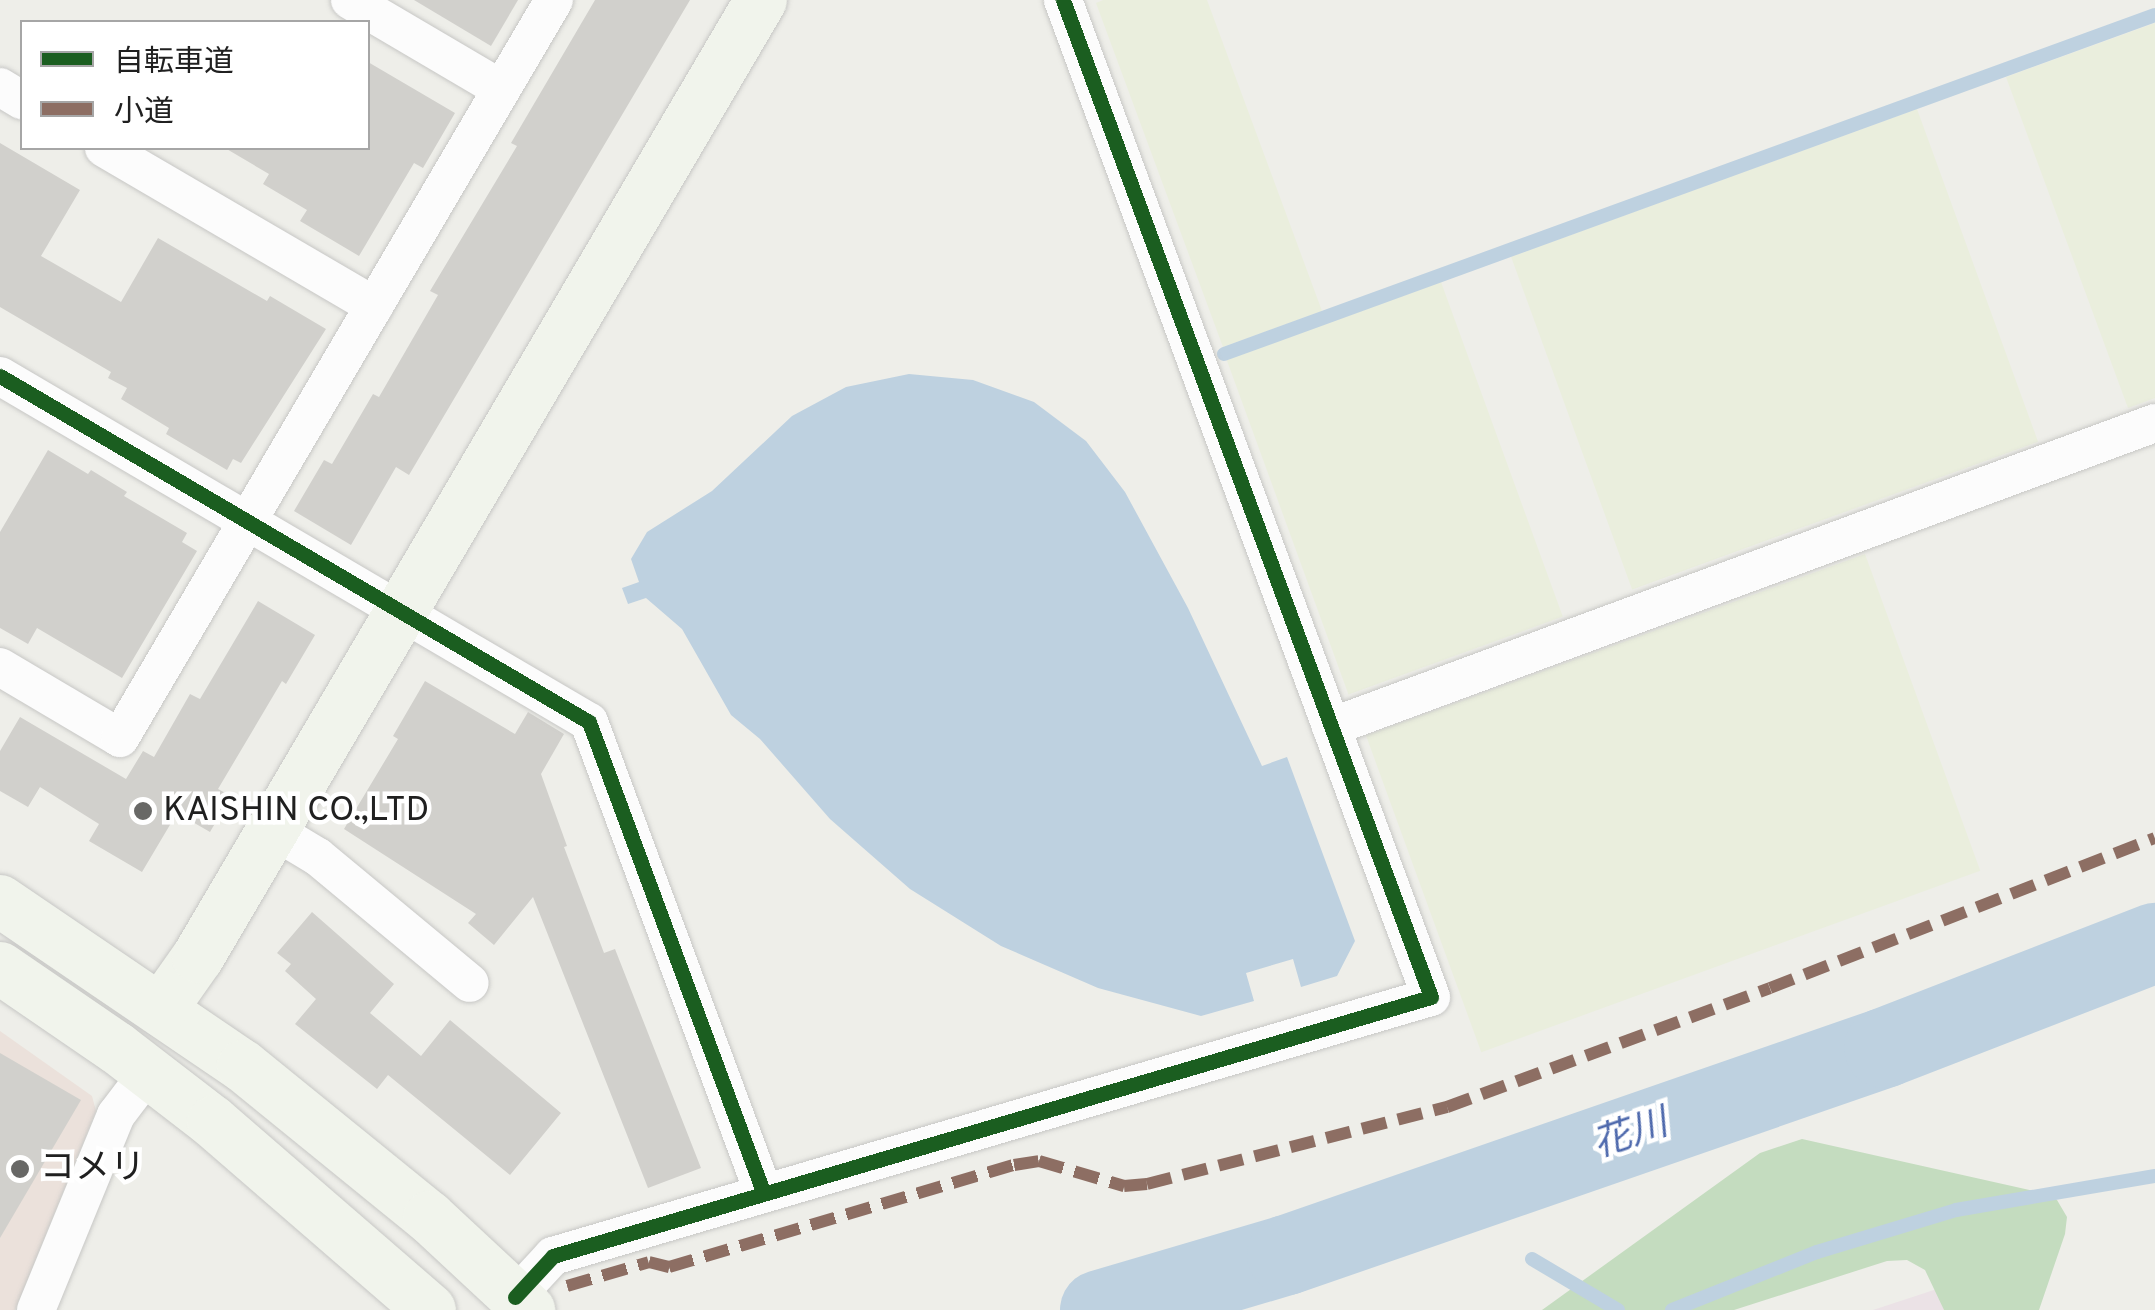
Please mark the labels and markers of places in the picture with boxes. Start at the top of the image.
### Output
place label: KAISHIN CO.,LTD [163,790,429,832]
marker: KAISHIN CO.,LTD [132,800,154,822]
place label: コメリ [40,1148,145,1190]
marker: コメリ [9,1158,31,1180]

